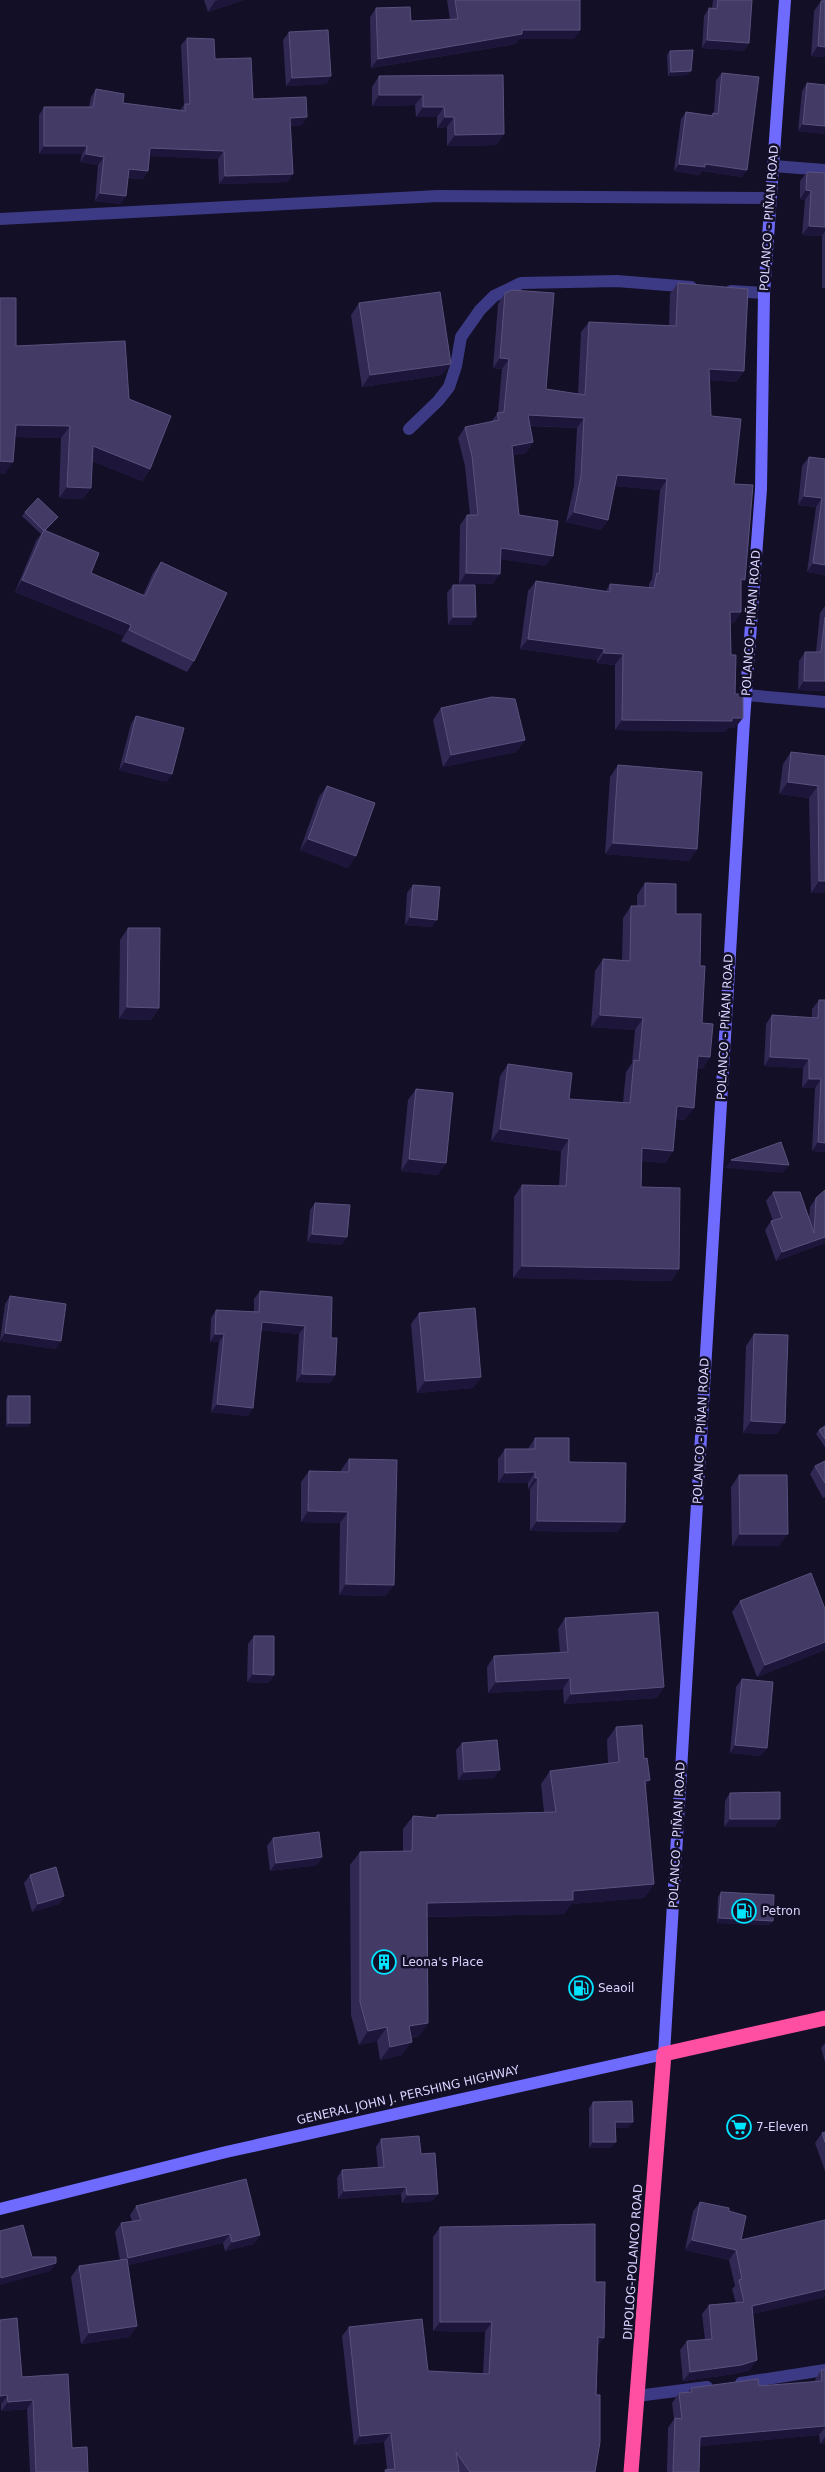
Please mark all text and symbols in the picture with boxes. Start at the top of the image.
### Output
street label: POLANCO - PIÑAN ROAD [756,144,781,292]
street label: POLANCO - PIÑAN ROAD [738,549,763,697]
street label: POLANCO - PIÑAN ROAD [713,953,736,1100]
street label: POLANCO - PIÑAN ROAD [689,1357,712,1504]
street label: POLANCO - PIÑAN ROAD [665,1761,688,1908]
fuel station icon: Petron [731,1898,757,1924]
place label: Petron [762,1904,801,1918]
building icon: Leona's Place [371,1949,397,1975]
place label: Leona's Place [402,1955,483,1969]
fuel station icon: Seaoil [568,1975,594,2001]
place label: Seaoil [598,1981,634,1995]
street label: GENERAL JOHN J. PERSHING HIGHWAY [295,2062,521,2127]
supermarket icon: 7-Eleven [726,2114,752,2140]
place label: 7-Eleven [756,2120,808,2134]
street label: DIPOLOG-POLANCO ROAD [621,2184,645,2340]

